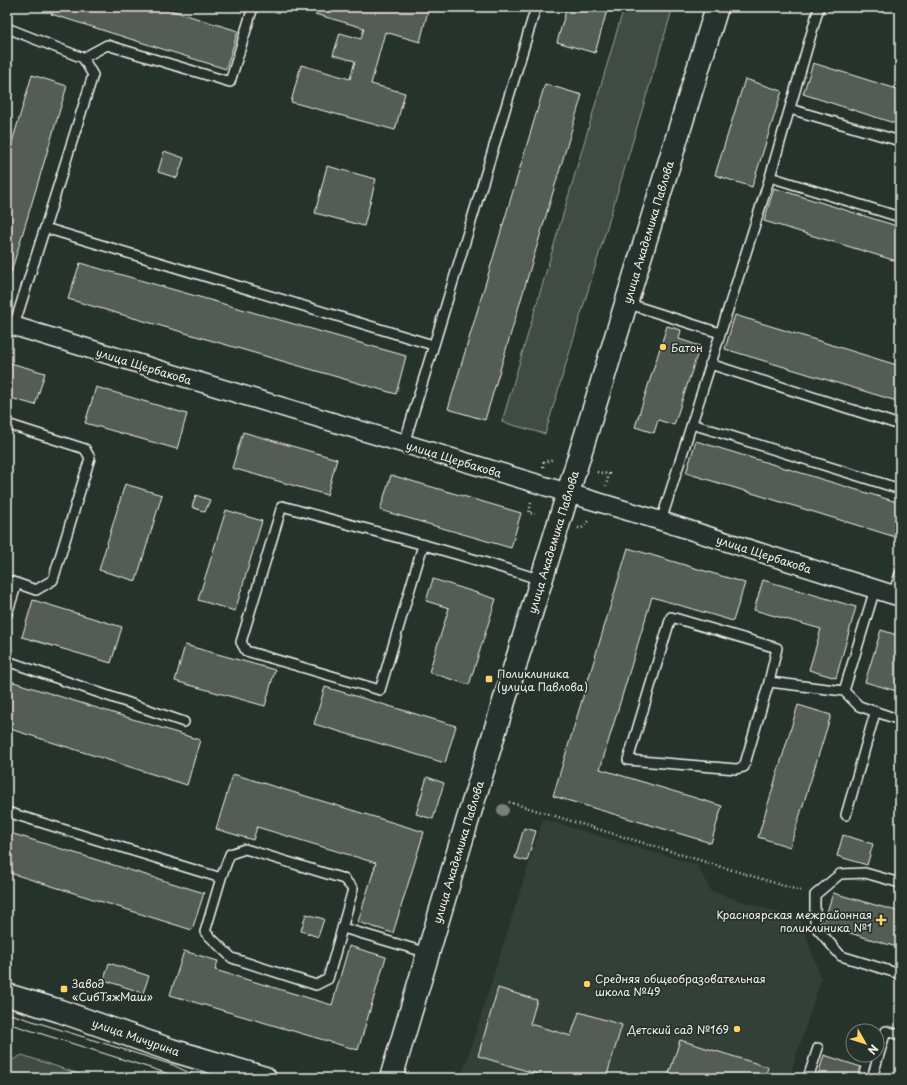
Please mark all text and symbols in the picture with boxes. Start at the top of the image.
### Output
street label: улица Академика Павлова [618,158,678,305]
place label: Батон [671,339,703,356]
marker: Батон [658,342,668,352]
street label: улица Щербакова [94,343,194,389]
street label: улица Щербакова [404,436,504,482]
street label: улица Академика Павлова [523,468,583,615]
street label: улица Щербакова [714,531,814,577]
place label: Поликлиника (улица Павлова) [497,665,588,695]
marker: Поликлиника (улица Павлова) [484,674,494,684]
street label: улица Академика Павлова [428,778,488,925]
place label: Красноярская межрайонная поликлиника №1 [717,906,872,936]
marker: Красноярская межрайонная поликлиника №1 [875,914,887,926]
place label: Средняя общеобразовательная школа №49 [595,970,766,1000]
place label: Завод «СибТяжМаш» [72,975,153,1005]
marker: Средняя общеобразовательная школа №49 [582,979,592,989]
marker: Завод «СибТяжМаш» [59,984,69,994]
street label: улица Мичурина [90,1014,182,1060]
place label: Детский сад №169 [626,1021,729,1038]
north arrow [845,1023,885,1063]
marker: Детский сад №169 [732,1024,742,1034]
text: N [864,1041,883,1059]

